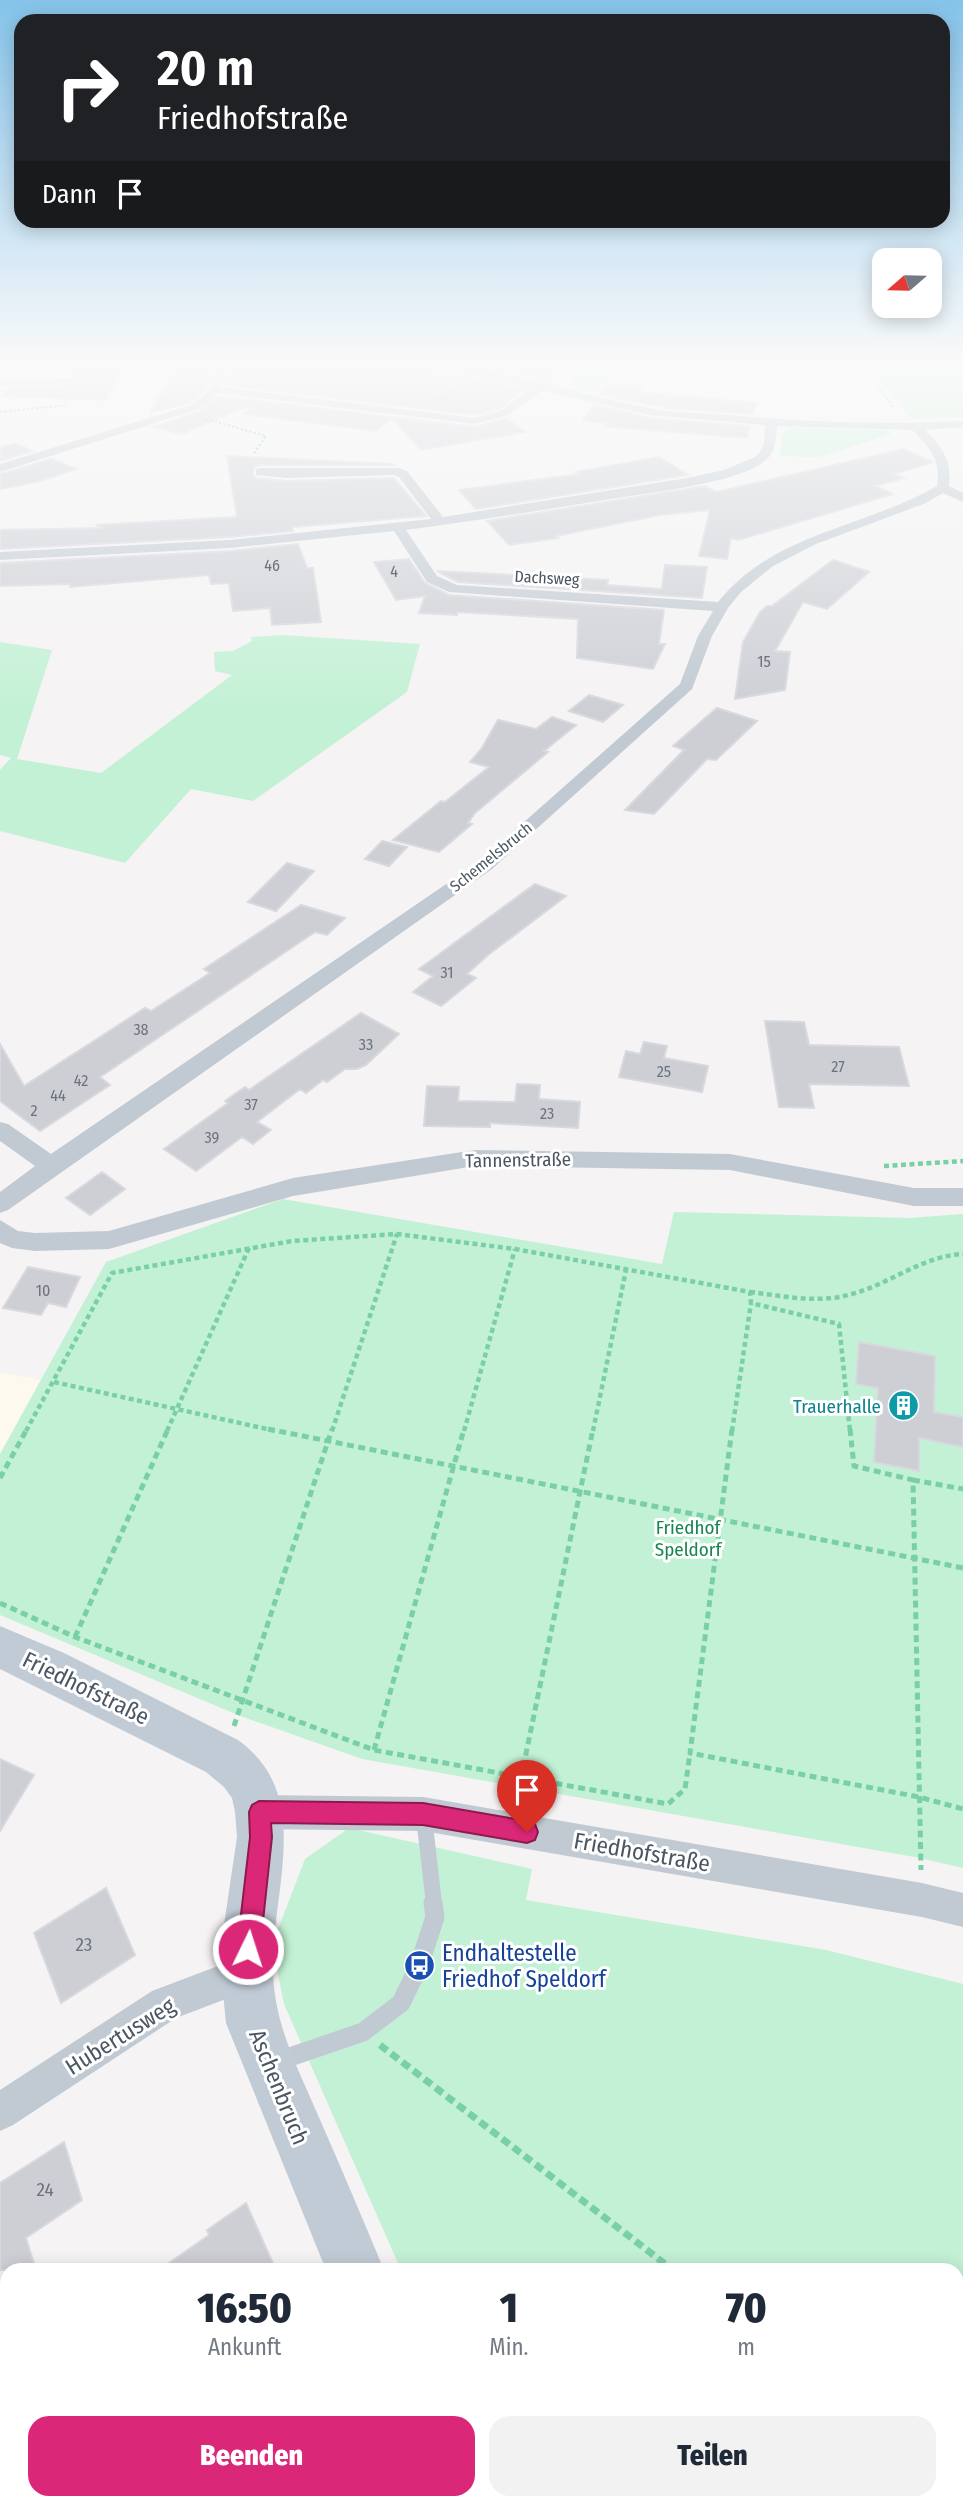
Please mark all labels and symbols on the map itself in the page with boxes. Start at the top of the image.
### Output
north arrow [872,248,942,318]
house number: 46 [264,556,280,575]
house number: 4 [390,562,398,581]
street label: Dachsweg [514,567,580,589]
house number: 15 [757,652,771,671]
street label: Schemelsbruch [446,818,536,896]
house number: 31 [440,963,454,982]
house number: 38 [133,1020,149,1039]
house number: 33 [359,1035,373,1054]
house number: 27 [831,1057,845,1076]
house number: 25 [657,1062,671,1081]
house number: 42 [74,1071,88,1090]
house number: 44 [50,1086,66,1105]
house number: 37 [244,1095,258,1114]
house number: 2 [30,1101,38,1120]
house number: 23 [540,1104,554,1123]
house number: 39 [205,1128,220,1147]
street label: Tannenstraße [465,1148,571,1172]
house number: 10 [36,1281,50,1300]
building icon: Trauerhalle [887,1389,921,1423]
place label: Trauerhalle [793,1395,881,1418]
park label: Friedhof Speldorf [655,1516,722,1561]
street label: Friedhofstraße [18,1645,154,1731]
pin [497,1760,557,1832]
street label: Friedhofstraße [572,1826,712,1878]
position arrow [211,1912,285,1986]
house number: 23 [76,1933,92,1956]
place label: Endhaltestelle Friedhof Speldorf [442,1939,608,1993]
bus stop icon: Endhaltestelle Friedhof Speldorf [402,1949,436,1983]
street label: Hubertusweg [60,1991,180,2081]
street label: Aschenbruch [243,2025,315,2149]
house number: 24 [36,2178,54,2201]

